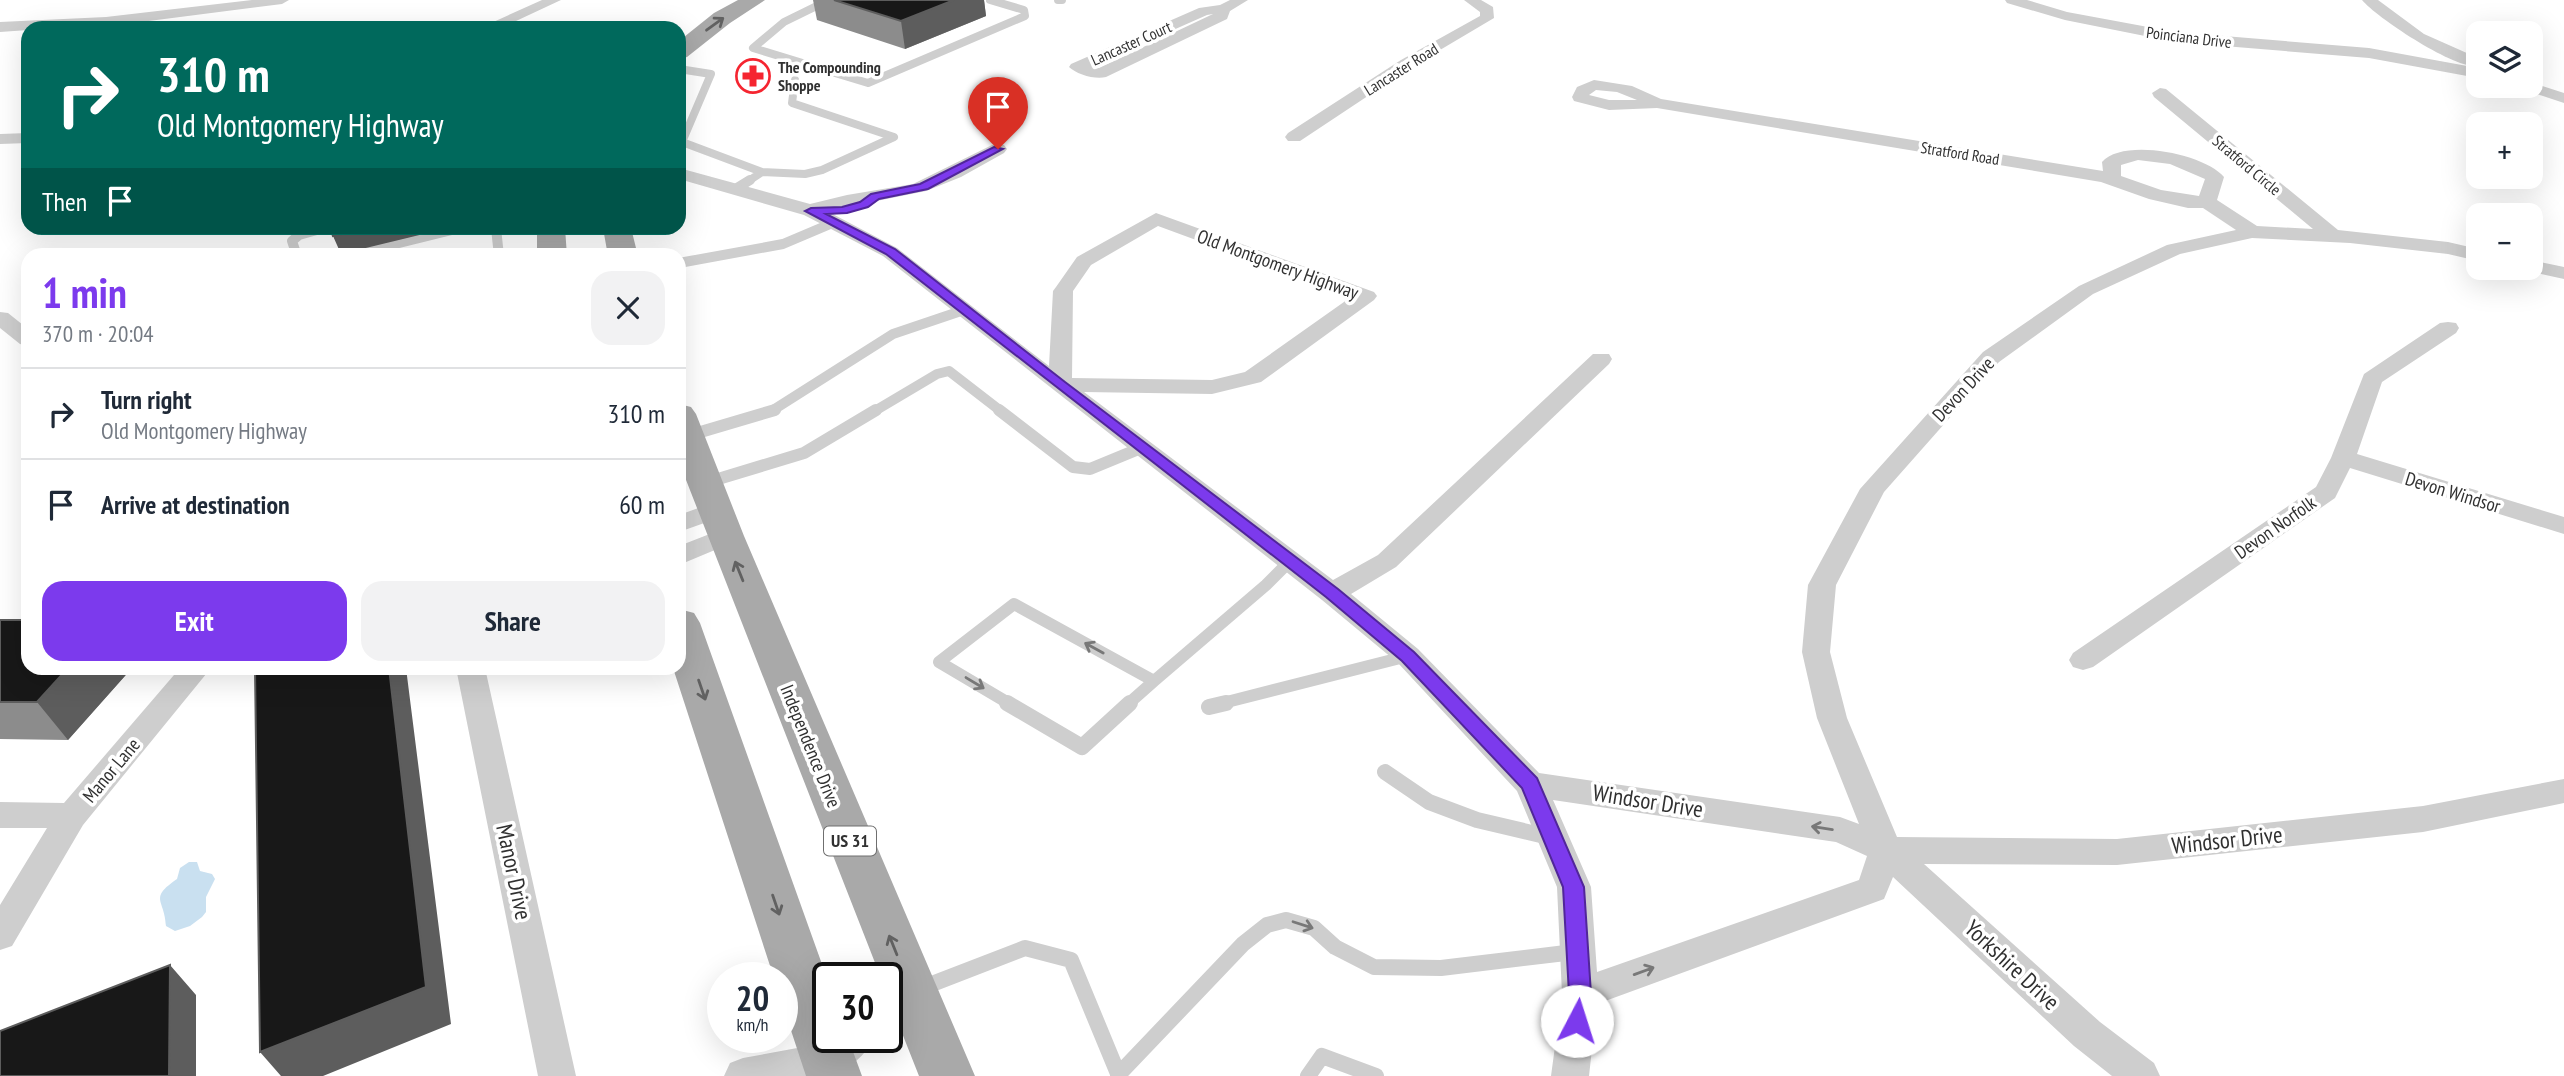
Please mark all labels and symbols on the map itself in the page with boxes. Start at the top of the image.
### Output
street label: Lancaster Court [1088,16,1175,70]
one-way arrow [705,17,724,31]
street label: Poinciana Drive [2145,22,2233,52]
street label: Lancaster Road [1360,38,1442,100]
pharmacy icon: The Compounding Shoppe [734,57,772,95]
place label: The Compounding Shoppe [778,57,881,95]
pin [968,77,1028,149]
street label: Stratford Circle [2209,131,2285,199]
street label: Stratford Road [1919,137,2001,169]
street label: Old Montgomery Highway [1194,224,1363,305]
street label: Devon Drive [1927,351,1999,426]
street label: Devon Windsor [2402,466,2504,518]
street label: Devon Norfolk [2230,490,2321,564]
one-way arrow [732,560,745,582]
one-way arrow [1085,641,1105,655]
one-way arrow [964,677,984,691]
one-way arrow [697,679,709,701]
street label: Independence Drive [775,681,847,811]
street label: Manor Lane [77,733,145,807]
street label: Windsor Drive [1591,777,1705,824]
street label: Windsor Drive [2170,819,2284,860]
one-way arrow [1811,821,1834,834]
street label: Manor Drive [490,822,539,922]
road number: US 31 [824,826,876,856]
one-way arrow [771,894,783,916]
street label: Yorkshire Drive [1959,913,2066,1016]
one-way arrow [1292,920,1314,932]
one-way arrow [885,935,898,956]
speed limit sign: 30 [812,962,903,1053]
one-way arrow [1633,964,1655,976]
position arrow [1540,984,1614,1058]

